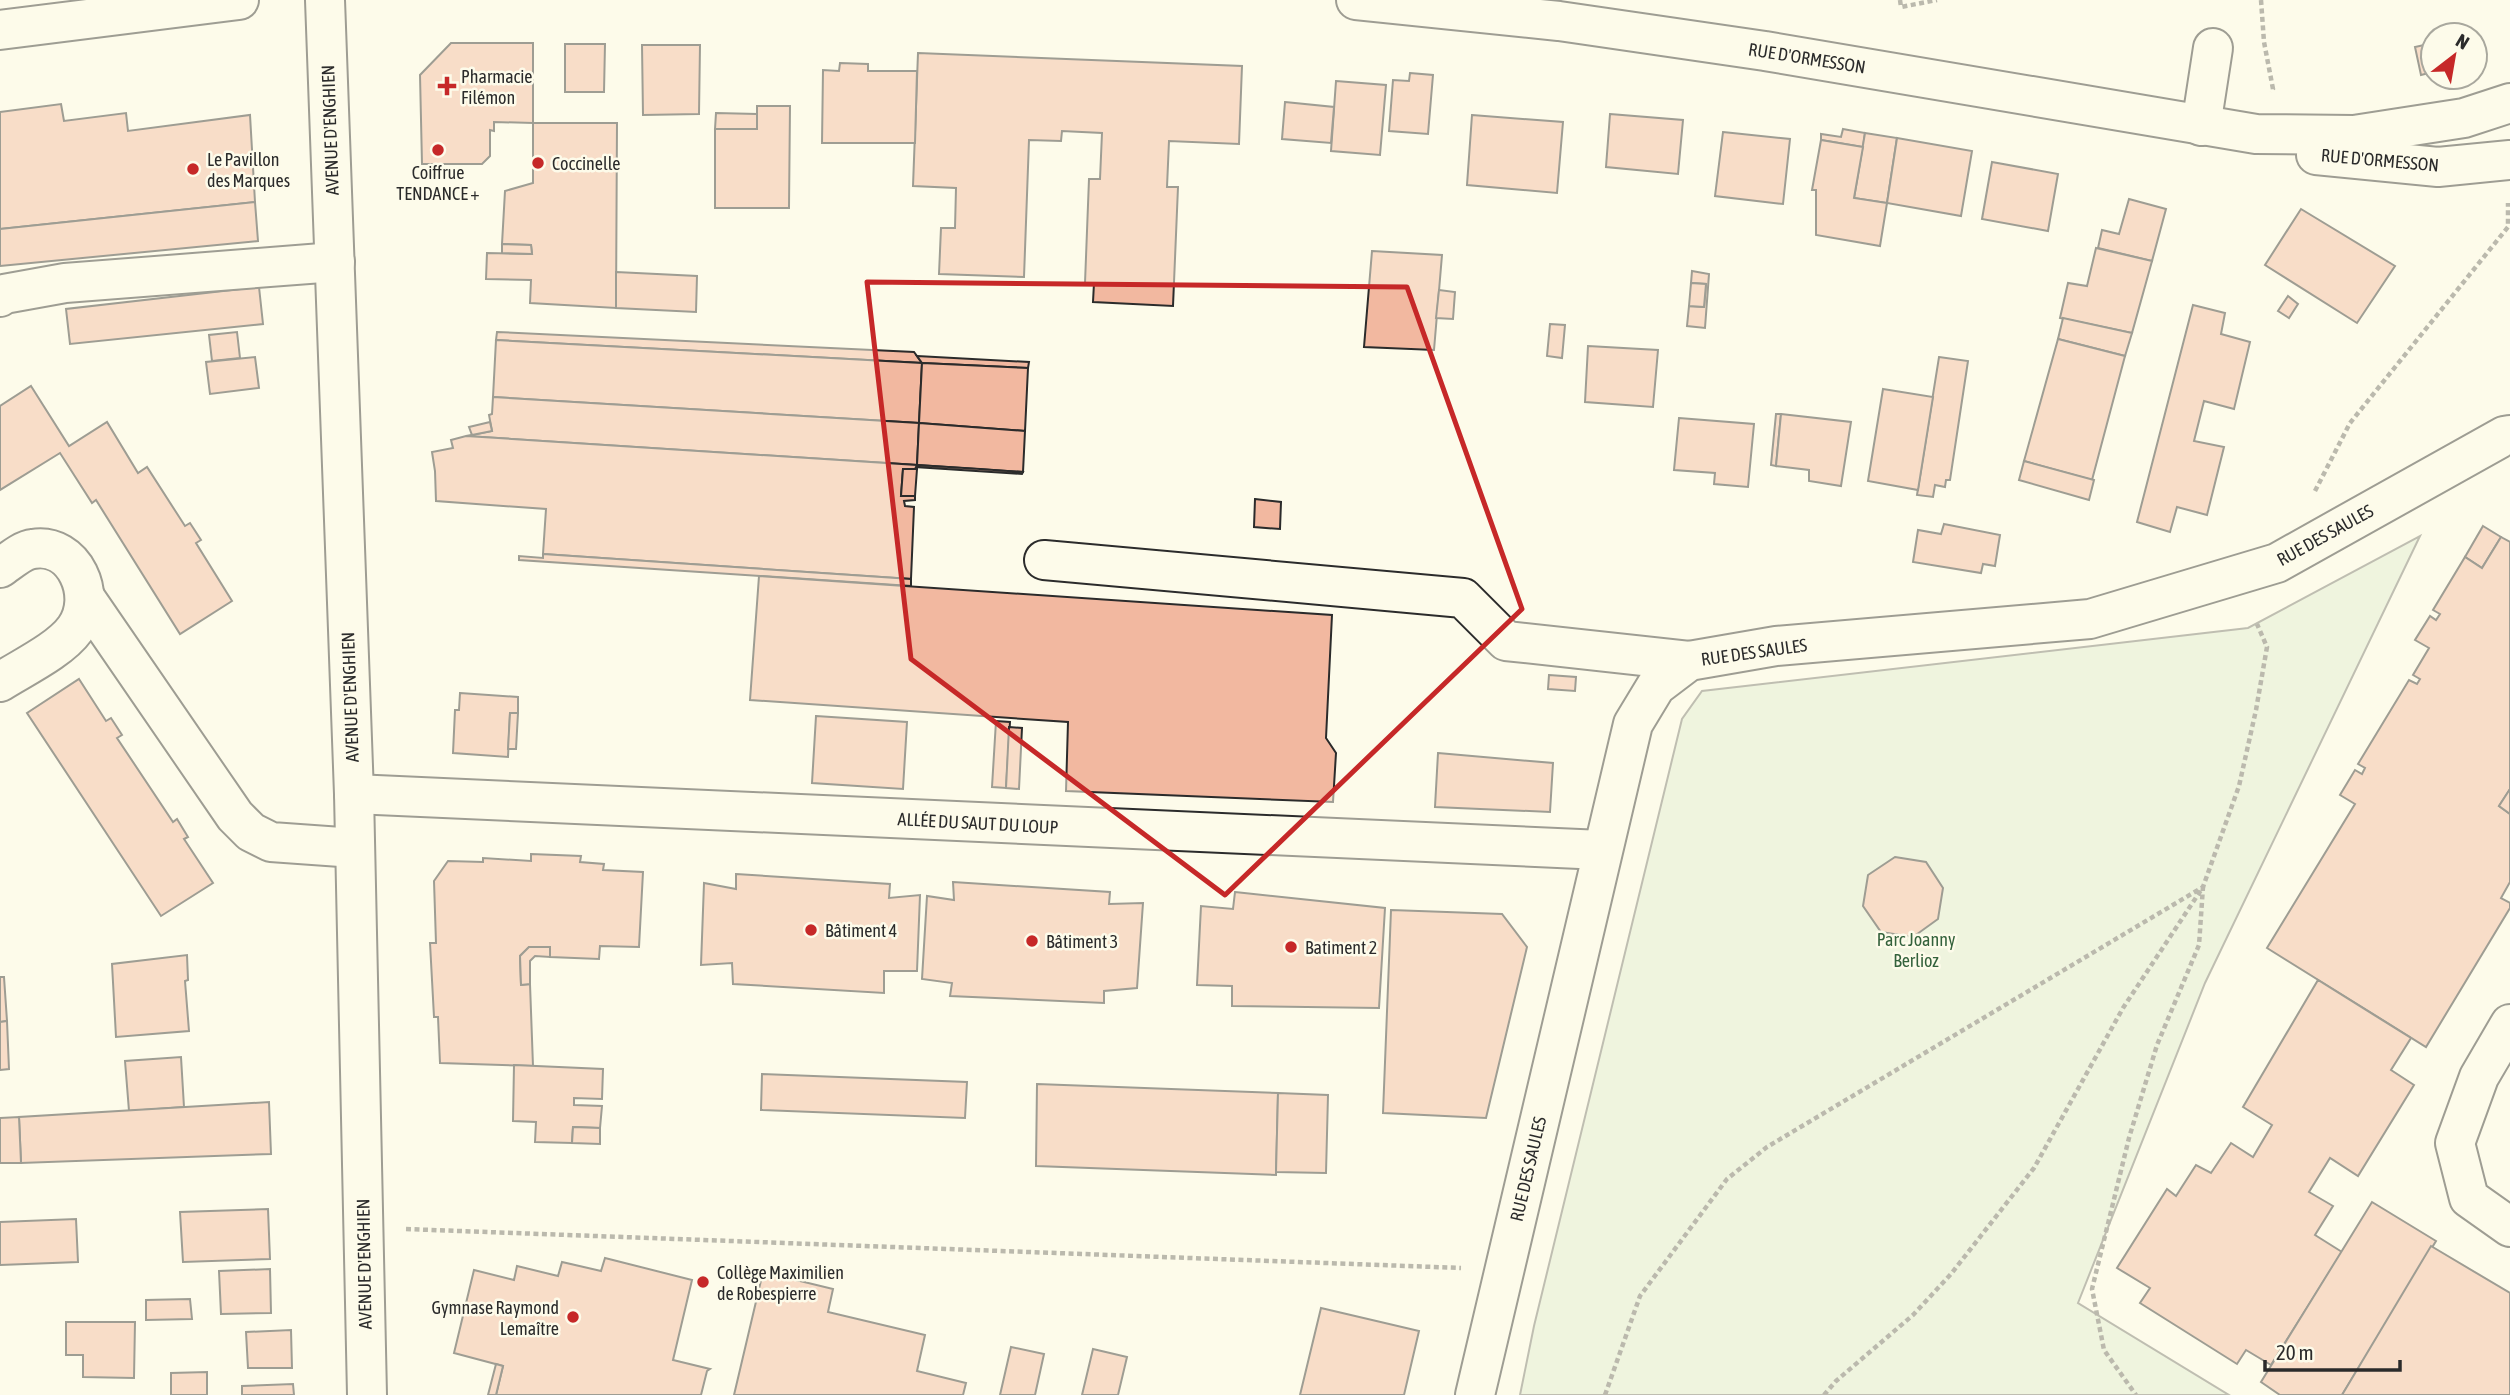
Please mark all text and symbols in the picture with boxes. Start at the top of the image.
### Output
north arrow [2419,21,2489,91]
text: N [2452,29,2473,54]
street label: RUE D'ORMESSON [1747,38,1867,78]
street label: AVENUE D'ENGHIEN [317,64,343,196]
place label: Pharmacie Filémon [461,66,533,108]
marker: Pharmacie Filémon [439,78,455,94]
marker: Coiffrue TENDANCE + [430,142,446,158]
street label: RUE D'ORMESSON [2320,144,2440,176]
place label: Le Pavillon des Marques [207,149,290,191]
place label: Coccinelle [552,153,620,174]
marker: Coccinelle [530,155,546,171]
marker: Le Pavillon des Marques [185,161,201,177]
place label: Coiffrue TENDANCE + [396,162,480,204]
street label: RUE DES SAULES [2273,500,2377,570]
street label: AVENUE D'ENGHIEN [337,631,363,763]
street label: RUE DES SAULES [1700,634,1809,670]
street label: ALLÉE DU SAUT DU LOUP [897,808,1059,838]
place label: Bâtiment 4 [825,920,897,941]
marker: Bâtiment 4 [803,922,819,938]
park label: Parc Joanny Berlioz [1877,929,1955,971]
place label: Bâtiment 3 [1046,931,1118,952]
marker: Bâtiment 3 [1024,933,1040,949]
place label: Batiment 2 [1305,937,1377,958]
marker: Batiment 2 [1283,939,1299,955]
street label: RUE DES SAULES [1506,1114,1550,1223]
street label: AVENUE D'ENGHIEN [352,1199,376,1329]
place label: Collège Maximilien de Robespierre [717,1262,844,1304]
marker: Collège Maximilien de Robespierre [695,1274,711,1290]
place label: Gymnase Raymond Lemaître [432,1297,559,1339]
marker: Gymnase Raymond Lemaître [565,1309,581,1325]
scale bar [2265,1328,2400,1372]
text: 20 m [2276,1340,2314,1364]

